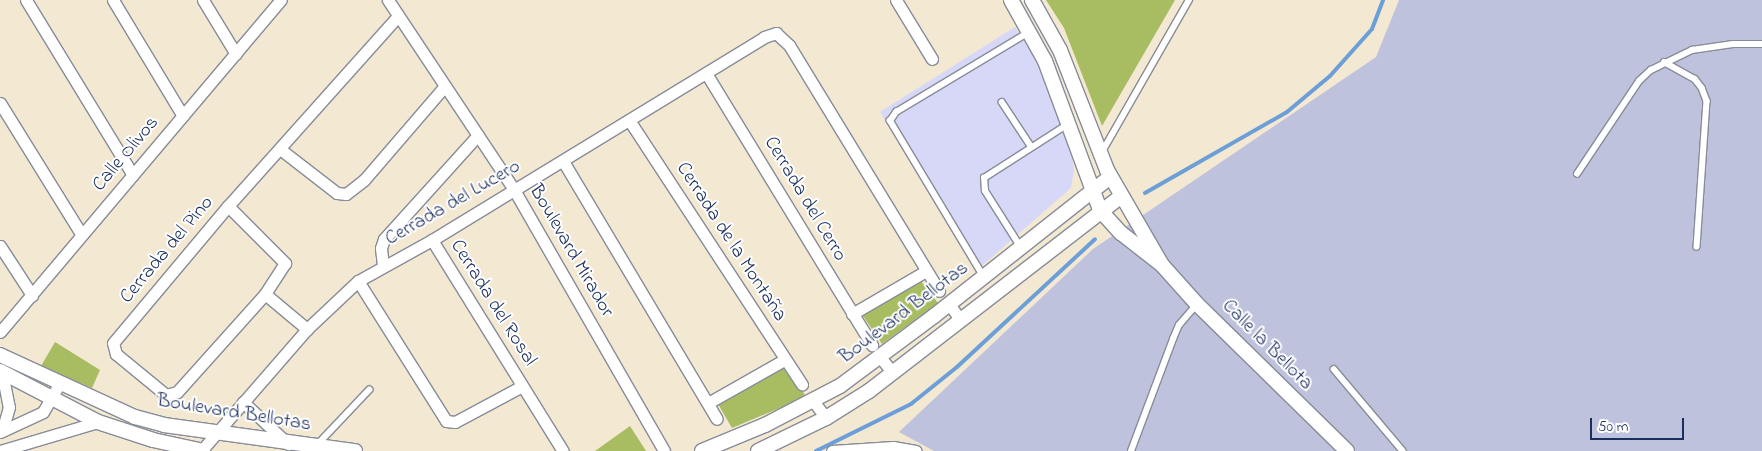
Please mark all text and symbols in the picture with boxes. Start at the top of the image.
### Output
street label: Calle Olivos [88,111,164,197]
street label: Cerrada del Cerro [758,132,852,266]
street label: Cerrada del Lucero [381,155,525,251]
street label: Cerrada de la Montaña [671,158,791,326]
street label: Boulevard Mirador [523,180,619,322]
street label: Cerrada del Pino [115,191,219,309]
street label: Cerrada del Rosal [445,235,541,371]
street label: Boulevard Bellotas [835,257,973,369]
street label: Calle la Bellota [1217,295,1317,395]
street label: Boulevard Bellotas [155,389,313,437]
scale bar [1592,408,1686,440]
text: 50 m [1598,416,1628,438]

